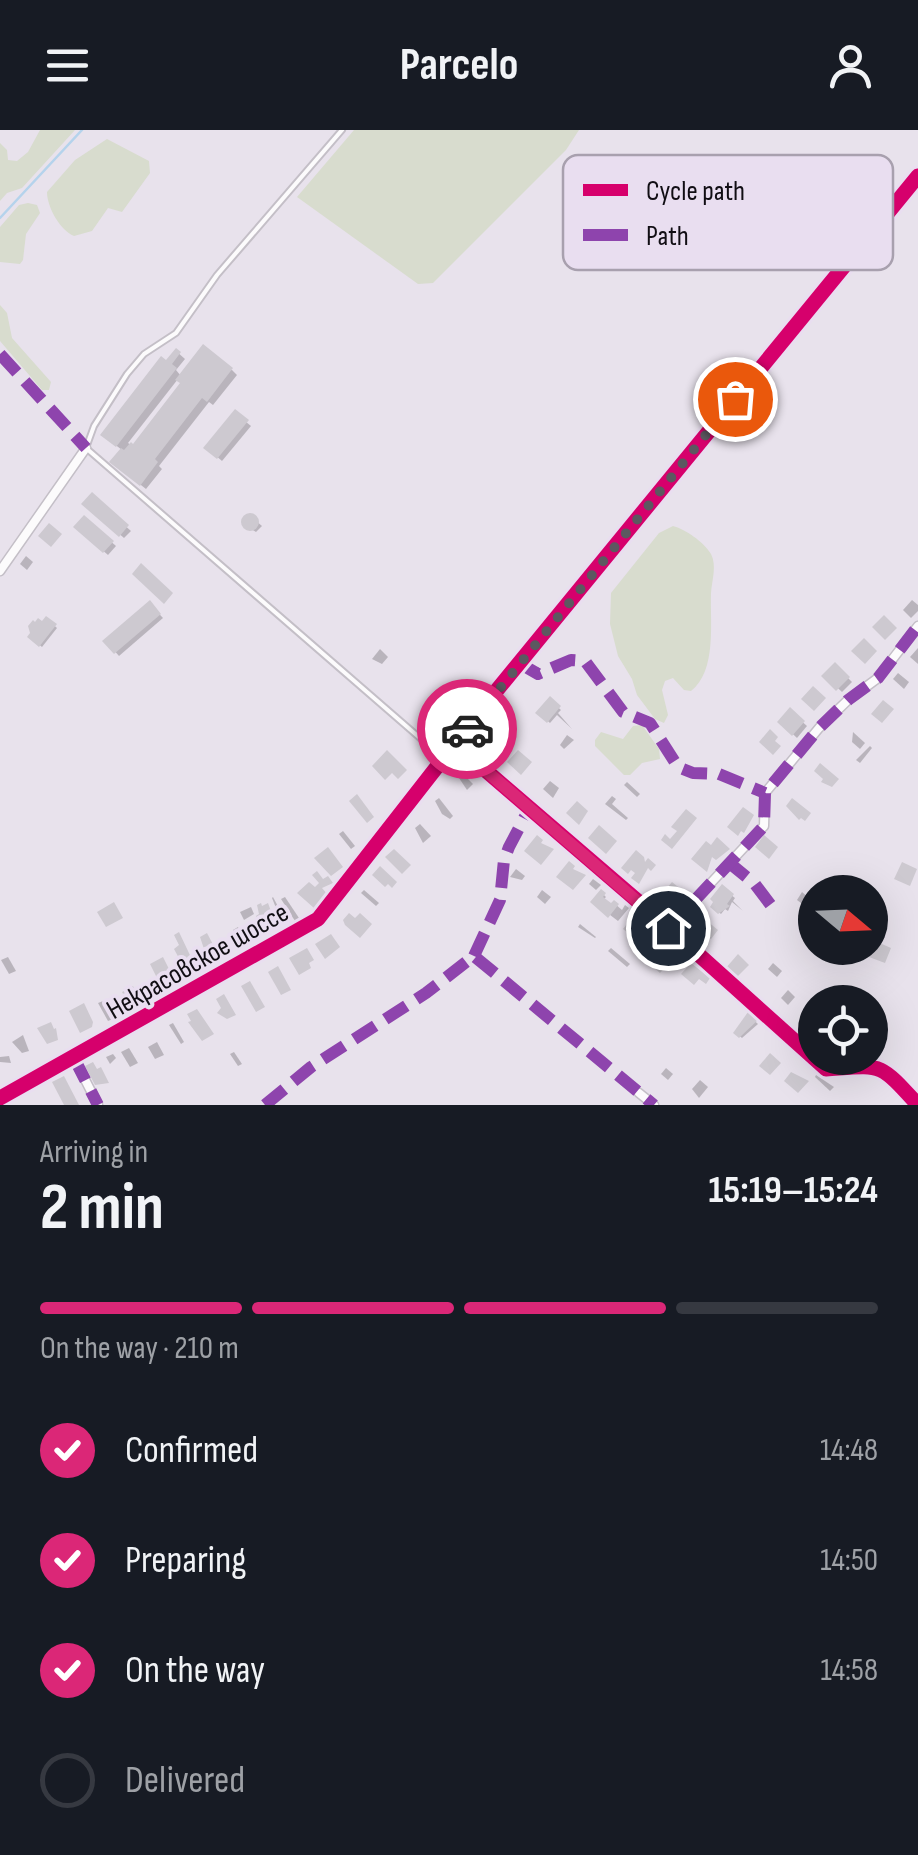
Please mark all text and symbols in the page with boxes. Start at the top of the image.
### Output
icon: menu [40,38,95,93]
text: Parcelo [400,38,518,93]
icon: person [823,38,878,93]
legend [563,155,893,270]
text: Cycle path [646,175,745,208]
text: Path [646,220,689,253]
pin [693,357,778,442]
icon: bag [708,372,763,427]
courier [417,679,517,779]
icon: car [440,702,495,757]
north arrow [798,875,888,965]
map controls [798,875,888,1075]
pin [626,886,711,971]
street label: Некрасовское шоссе [101,896,294,1027]
icon: home [641,901,696,956]
button: locate [798,985,888,1075]
text: Arriving in [40,1133,148,1172]
text: 15:19–15:24 [709,1168,878,1213]
text: 2 min [40,1170,164,1248]
text: On the way · 210 m [40,1329,239,1368]
icon: check [40,1423,95,1478]
text: Confirmed [125,1428,258,1473]
text: 14:48 [820,1431,878,1470]
icon: check [40,1533,95,1588]
text: Preparing [125,1538,246,1583]
text: 14:50 [820,1541,878,1580]
icon: check [40,1643,95,1698]
text: On the way [125,1648,265,1693]
text: 14:58 [820,1651,878,1690]
text: Delivered [125,1758,245,1803]

